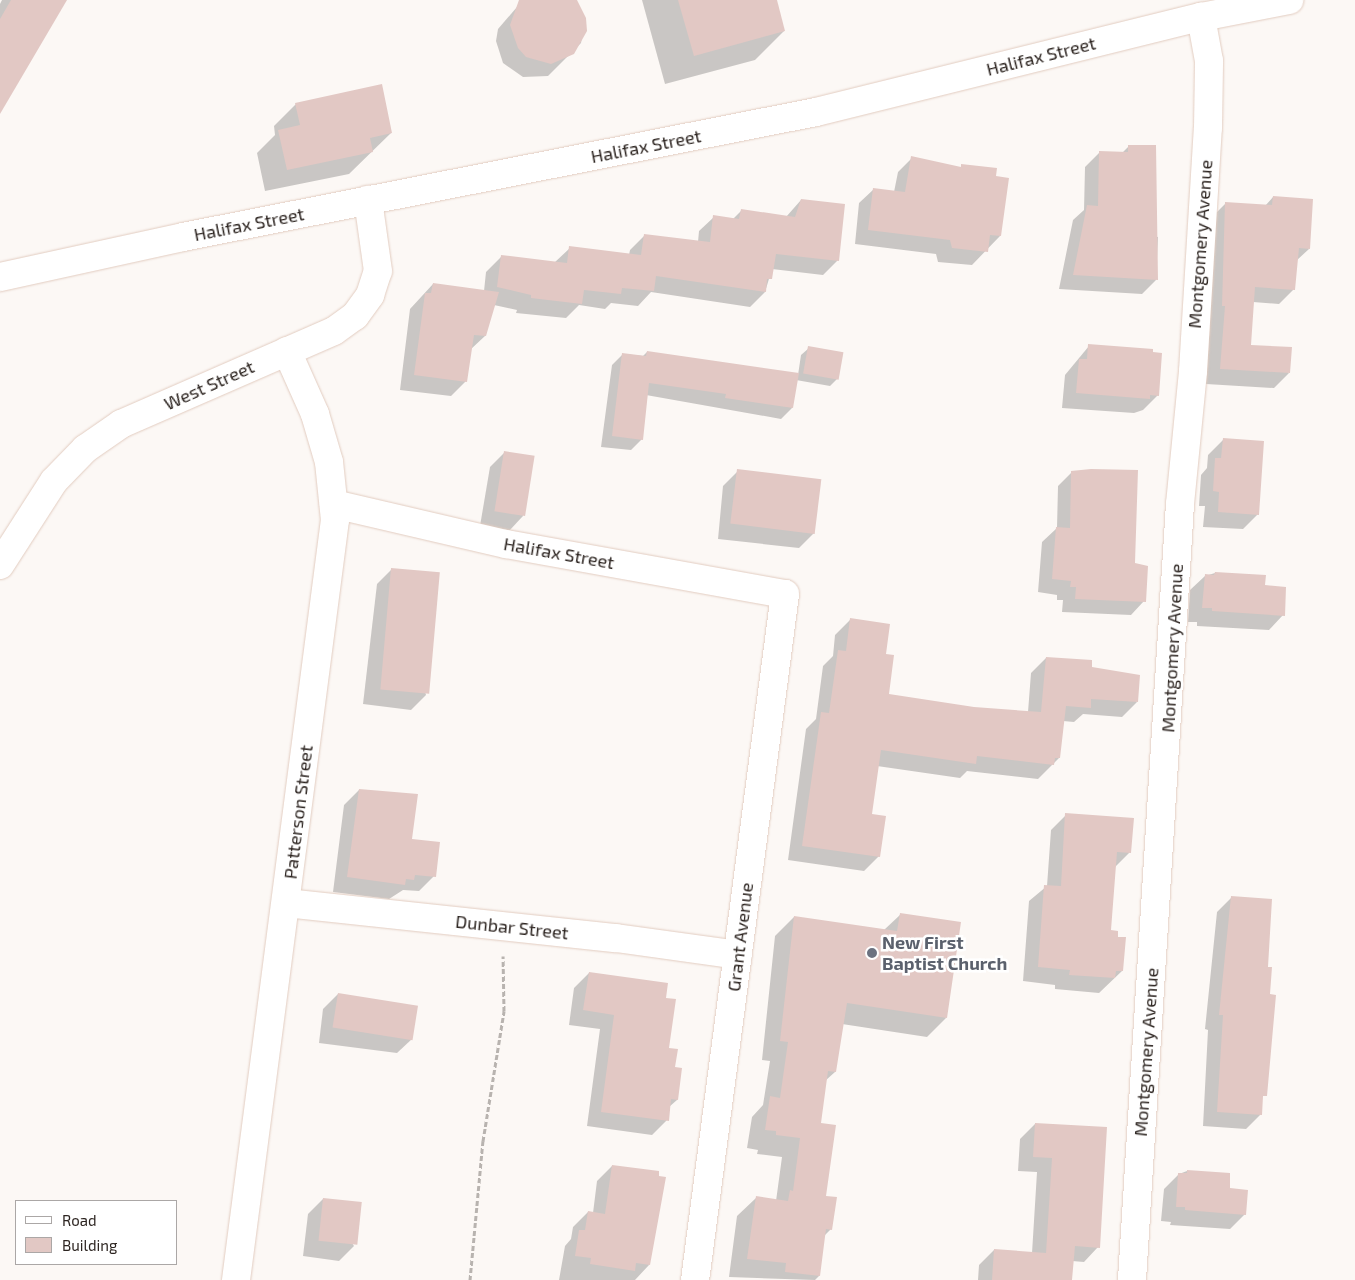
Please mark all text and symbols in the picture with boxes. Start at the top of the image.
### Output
street label: Halifax Street [984,32,1098,80]
street label: Halifax Street [589,125,703,167]
street label: Montgomery Avenue [1183,158,1217,330]
street label: Halifax Street [192,203,306,245]
street label: West Street [161,356,257,414]
street label: Halifax Street [502,533,616,573]
street label: Montgomery Avenue [1157,563,1187,733]
street label: Patterson Street [279,744,317,880]
street label: Grant Avenue [723,881,757,993]
street label: Dunbar Street [454,910,570,944]
place label: New First Baptist Church [882,932,1007,974]
marker: New First Baptist Church [866,947,878,959]
street label: Montgomery Avenue [1129,966,1163,1138]
legend [15,1200,178,1265]
text: Road [62,1211,97,1229]
text: Building [62,1236,117,1254]

